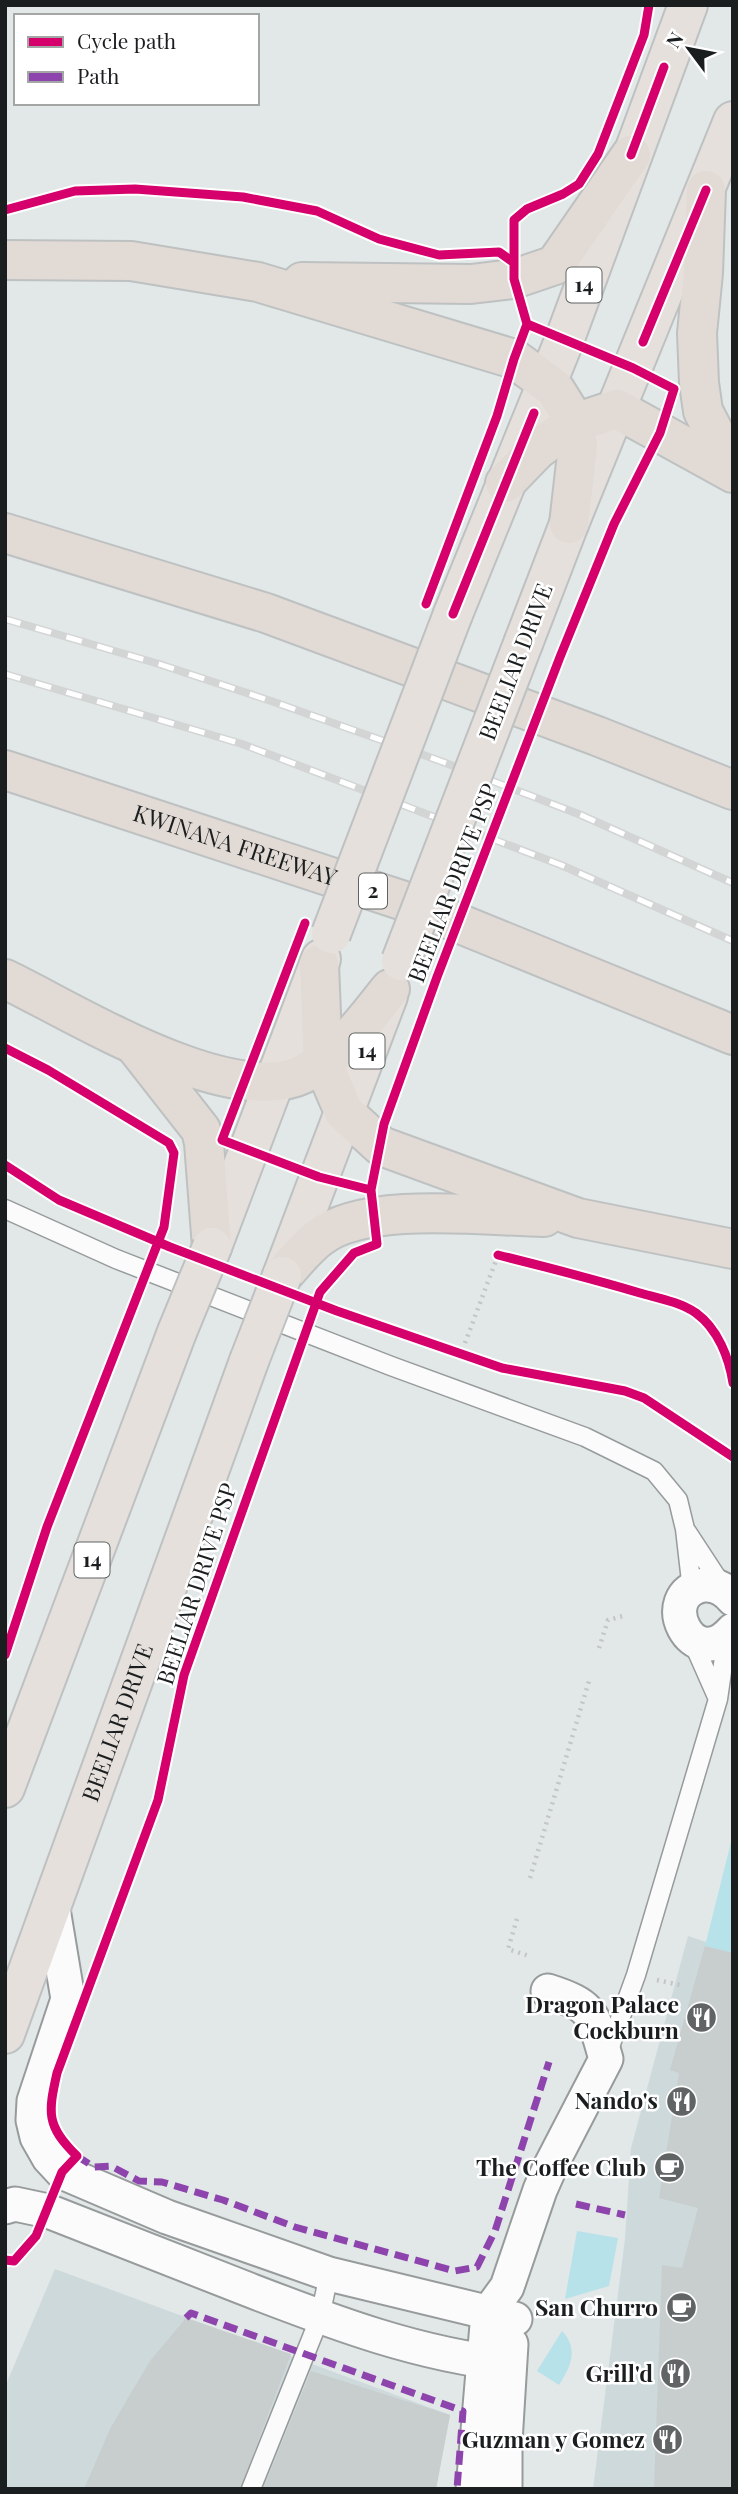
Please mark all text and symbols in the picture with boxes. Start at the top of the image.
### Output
legend [14,14,259,105]
north arrow [654,14,724,84]
text: Cycle path [77,26,177,54]
text: N [659,27,689,52]
text: Path [77,61,120,89]
road number: 14 [566,268,602,302]
street label: BEELIAR DRIVE [470,579,559,744]
street label: BEELIAR DRIVE PSP [399,779,504,986]
street label: KWINANA FREEWAY [130,796,342,892]
road number: 2 [359,874,387,908]
road number: 14 [350,1034,384,1068]
street label: BEELIAR DRIVE PSP [148,1479,243,1688]
road number: 14 [74,1542,110,1578]
street label: BEELIAR DRIVE [74,1639,159,1805]
place label: Dragon Palace Cockburn [525,1988,679,2045]
restaurant icon: Dragon Palace Cockburn [685,2001,719,2035]
place label: Nando's [574,2084,658,2115]
restaurant icon: Nando's [664,2084,698,2118]
place label: The Coffee Club [476,2151,646,2182]
cafe icon: The Coffee Club [652,2151,686,2185]
place label: San Churro [535,2291,658,2322]
cafe icon: San Churro [664,2291,698,2325]
place label: Grill'd [586,2357,653,2388]
restaurant icon: Grill'd [659,2357,693,2391]
place label: Guzman y Gomez [462,2423,645,2454]
restaurant icon: Guzman y Gomez [651,2423,685,2457]

